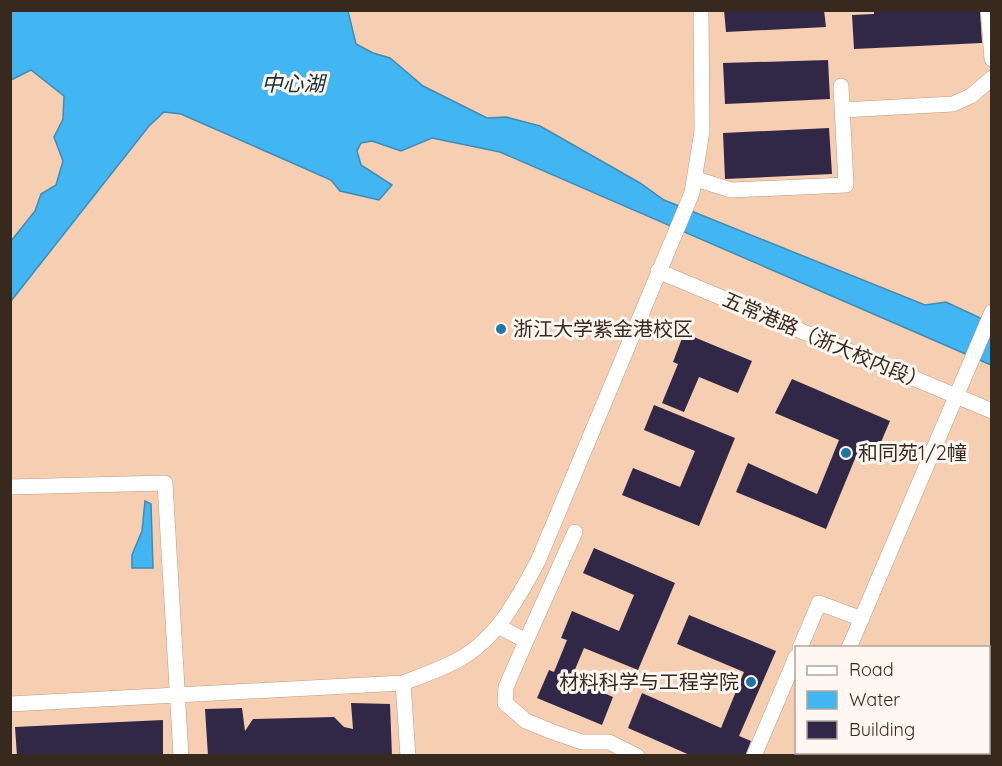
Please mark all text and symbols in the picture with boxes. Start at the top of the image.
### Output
water label: 中心湖 [262,70,327,96]
street label: 五常港路（浙大校内段） [719,286,931,395]
place label: 浙江大学紫金港校区 [513,316,693,341]
marker: 浙江大学紫金港校区 [494,322,508,336]
place label: 和同苑1/2幢 [858,440,967,465]
marker: 和同苑1/2幢 [839,446,853,460]
legend [795,646,990,754]
text: Road [849,658,894,681]
place label: 材料科学与工程学院 [559,669,739,694]
marker: 材料科学与工程学院 [744,675,758,689]
text: Water [849,688,900,711]
text: Building [849,718,915,741]

